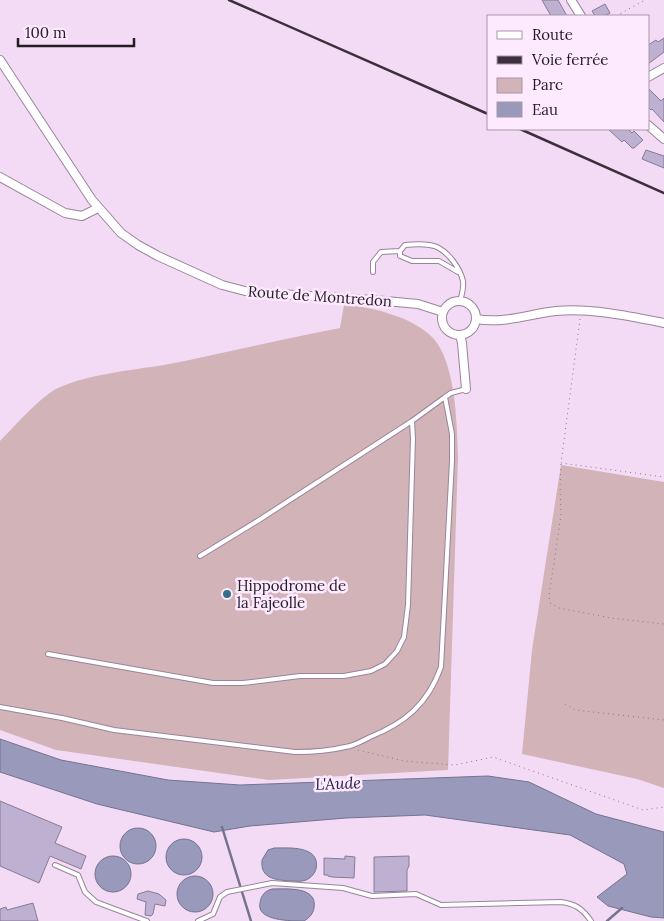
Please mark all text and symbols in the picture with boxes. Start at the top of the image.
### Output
scale bar [18,15,134,47]
legend [487,15,649,130]
text: 100 m [25,23,66,42]
text: Route [532,25,573,44]
text: Voie ferrée [531,50,608,69]
text: Parc [532,75,563,94]
text: Eau [532,100,558,119]
street label: Route de Montredon [247,281,393,311]
place label: Hippodrome de la Fajeolle [237,576,346,612]
marker: Hippodrome de la Fajeolle [221,588,233,600]
water label: L'Aude [315,772,362,794]

